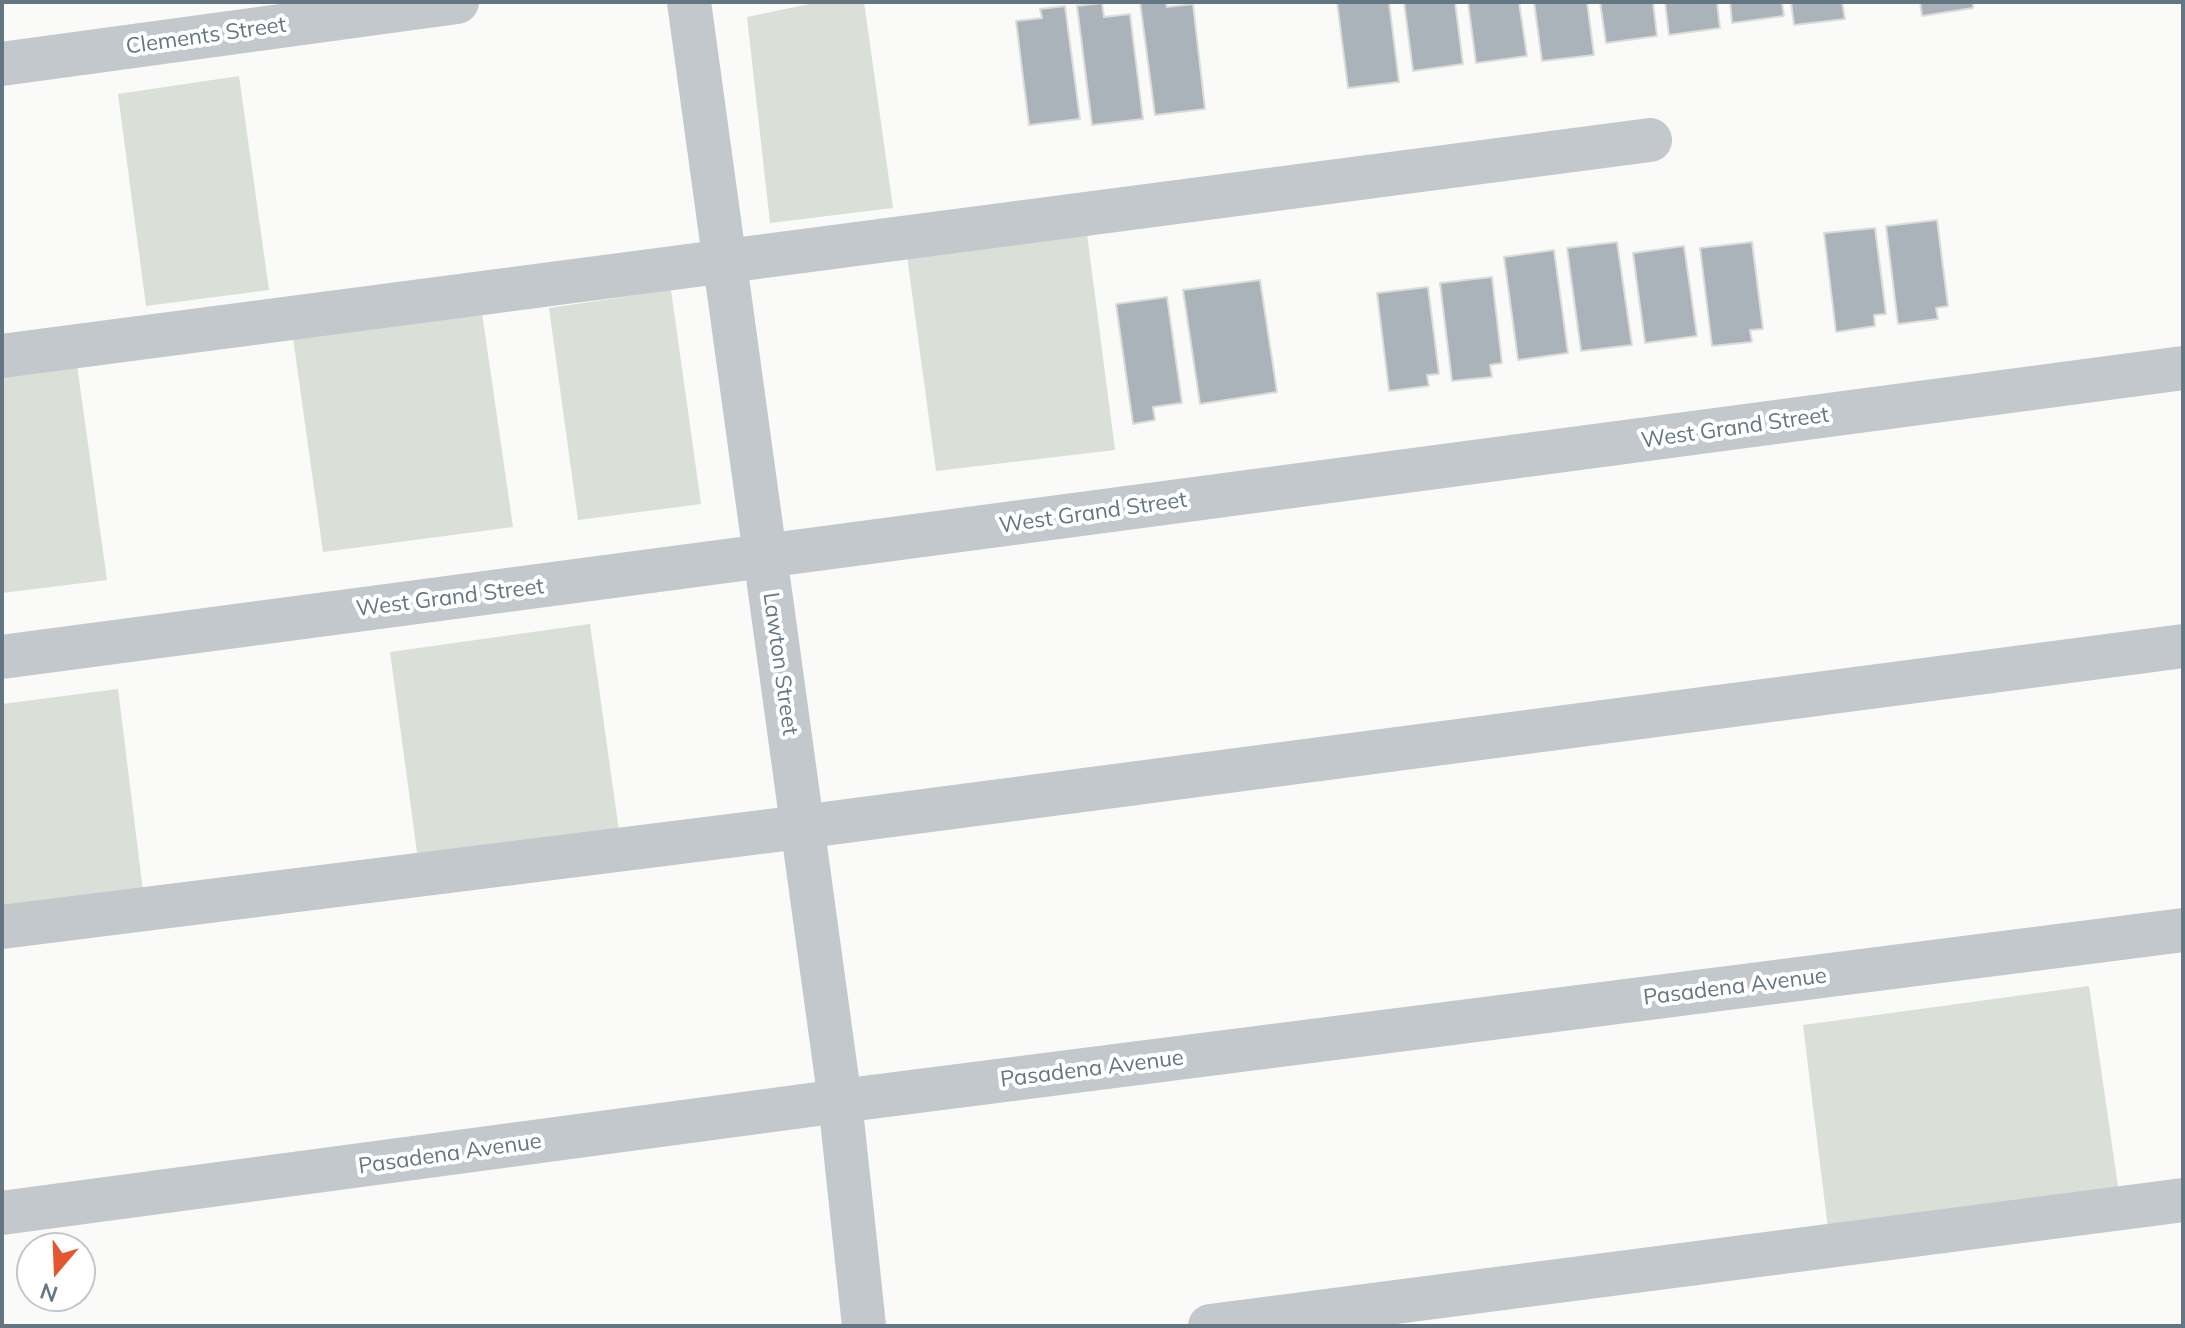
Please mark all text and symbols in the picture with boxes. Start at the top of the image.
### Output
street label: Clements Street [124,12,288,60]
street label: West Grand Street [1639,402,1831,454]
street label: West Grand Street [997,487,1189,539]
street label: West Grand Street [354,573,546,623]
street label: Lawton Street [757,591,803,737]
street label: Pasadena Avenue [1642,963,1828,1011]
street label: Pasadena Avenue [999,1045,1185,1093]
street label: Pasadena Avenue [357,1128,543,1180]
north arrow [16,1232,96,1312]
text: N [36,1277,61,1309]

